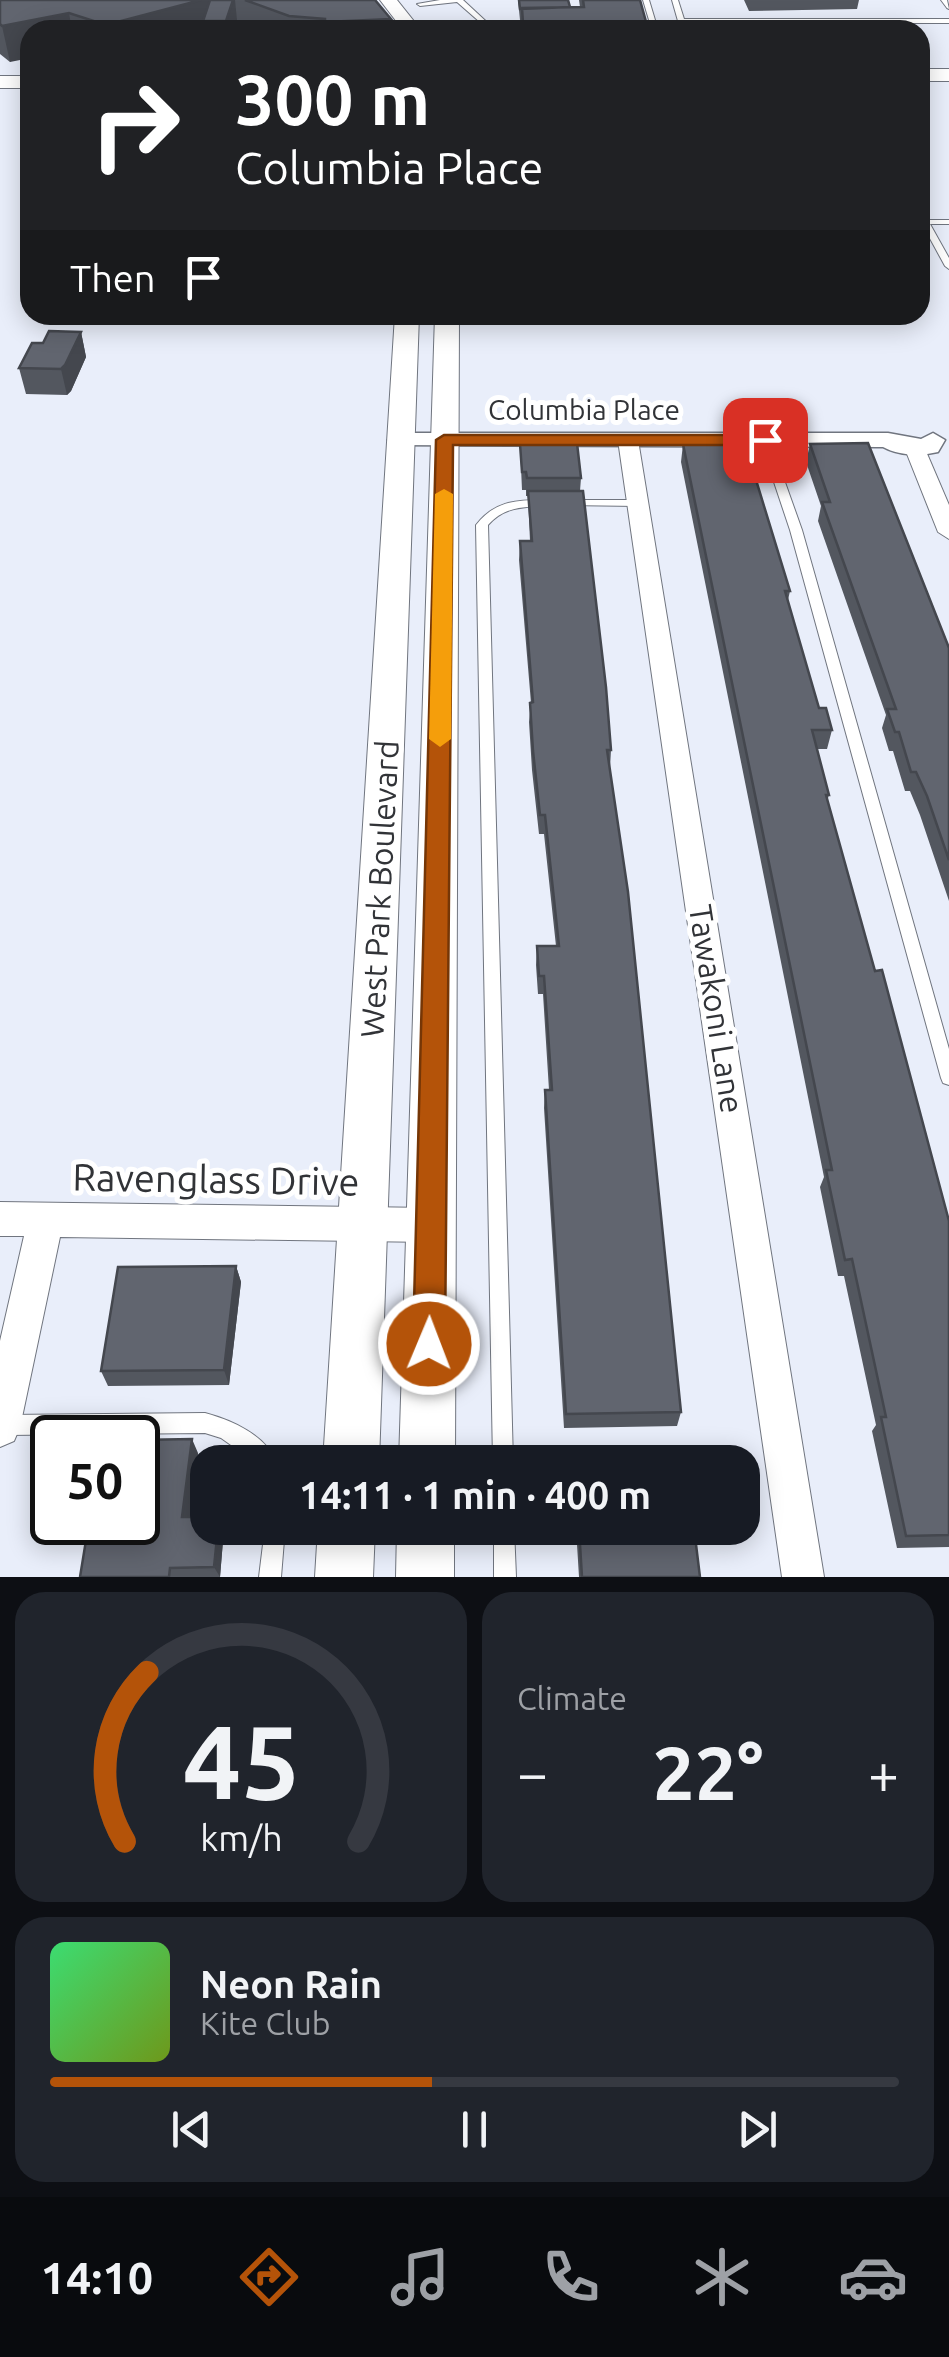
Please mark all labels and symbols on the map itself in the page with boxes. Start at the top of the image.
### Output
street label: Columbia Place [488,394,680,425]
pin [723,398,808,483]
street label: West Park Boulevard [353,739,405,1039]
street label: Tawakoni Lane [683,902,751,1116]
street label: Ravenglass Drive [72,1155,360,1203]
position arrow [377,1292,481,1396]
speed limit sign: 50 [30,1415,160,1545]

